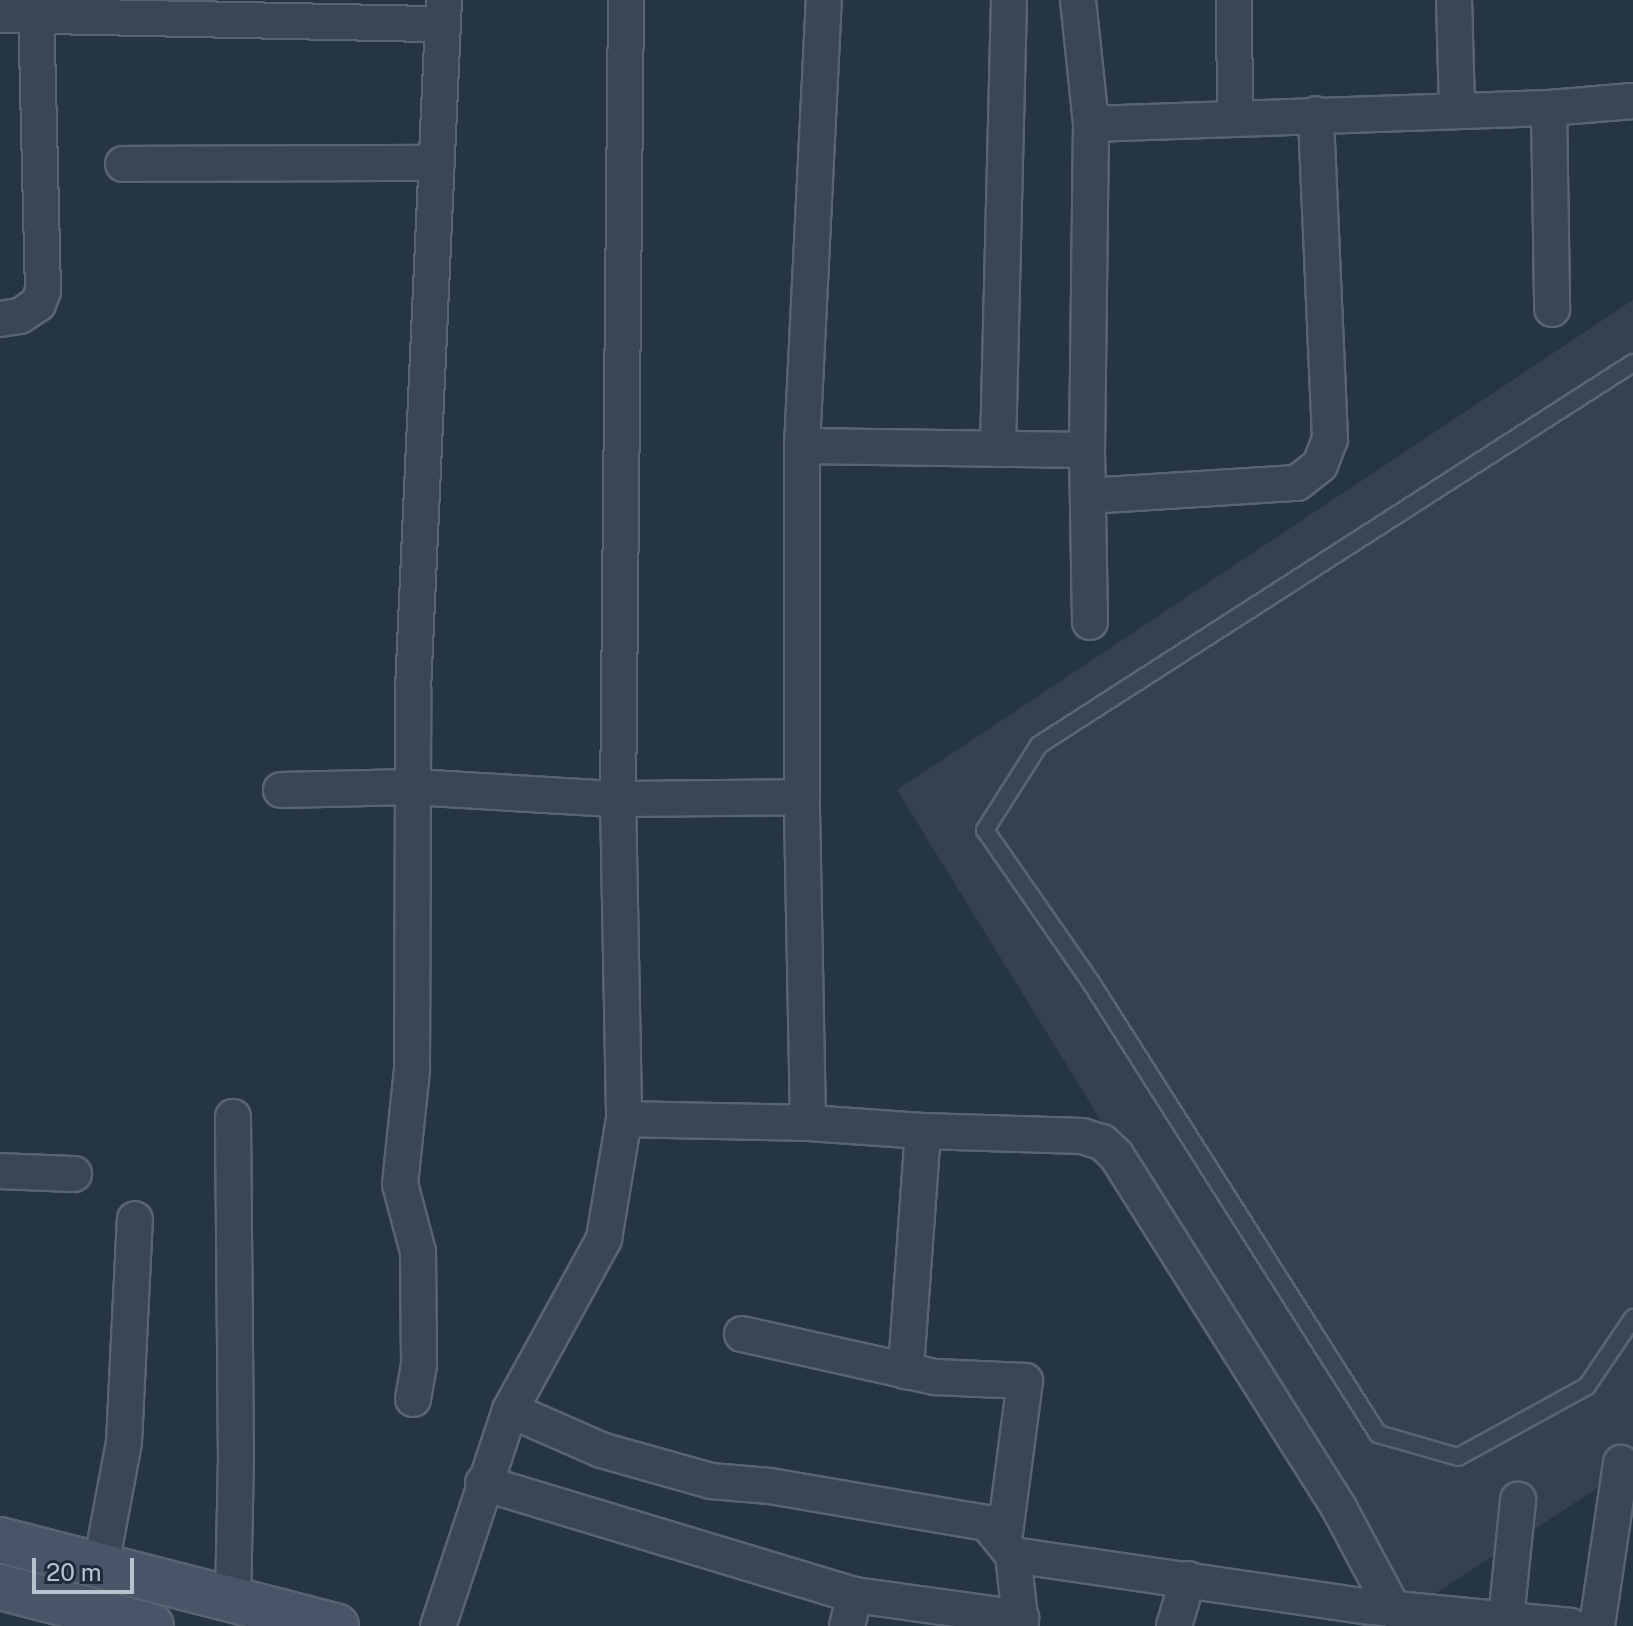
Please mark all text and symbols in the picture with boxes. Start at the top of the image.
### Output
scale bar [36,1542,138,1592]
text: 20 m [46,1558,102,1586]

